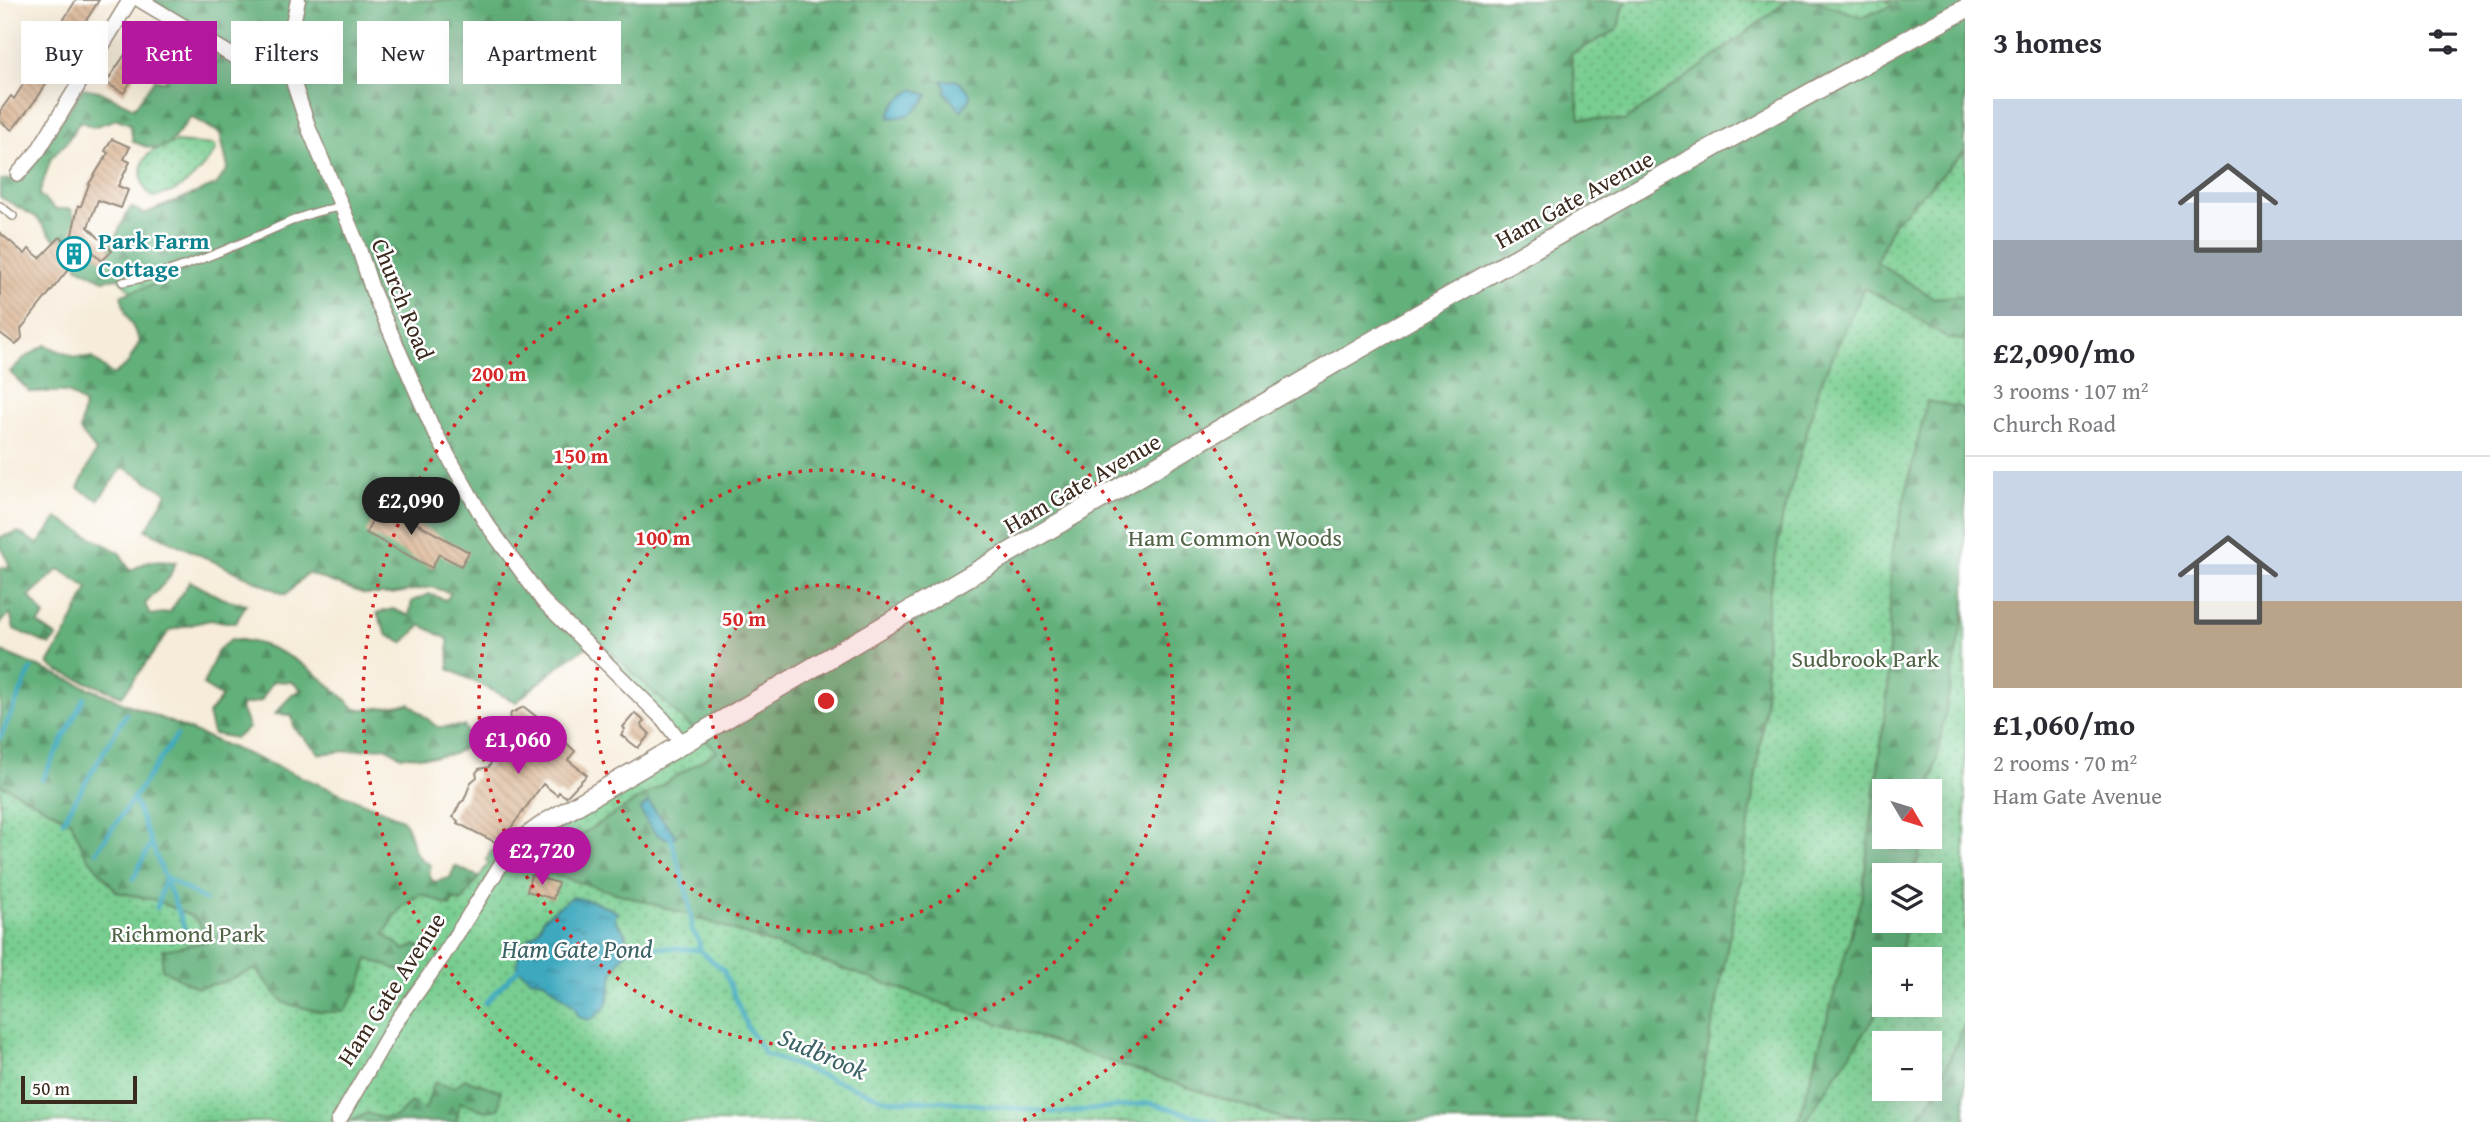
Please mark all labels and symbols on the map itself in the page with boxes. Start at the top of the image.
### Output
street label: Ham Gate Avenue [1488,141,1660,257]
place label: Park Farm Cottage [98,223,210,286]
street label: Church Road [363,233,443,365]
building icon: Park Farm Cottage [55,235,93,273]
text: 200 m [471,358,527,389]
street label: Ham Gate Avenue [997,424,1167,542]
text: 150 m [553,440,609,471]
pin: £2,090 [354,477,468,537]
park label: Ham Common Woods [1128,520,1342,555]
text: 100 m [635,522,691,553]
text: 50 m [722,603,766,634]
park label: Sudbrook Park [1791,641,1940,676]
centre of rings [814,689,838,713]
pin: £1,060 [461,716,575,776]
north arrow [1872,779,1942,849]
pin: £2,720 [485,828,599,887]
street label: Ham Gate Avenue [328,905,454,1073]
park label: Richmond Park [111,916,266,951]
water label: Ham Gate Pond [500,929,653,968]
water label: Sudbrook [772,1017,874,1089]
scale bar [21,1073,136,1105]

